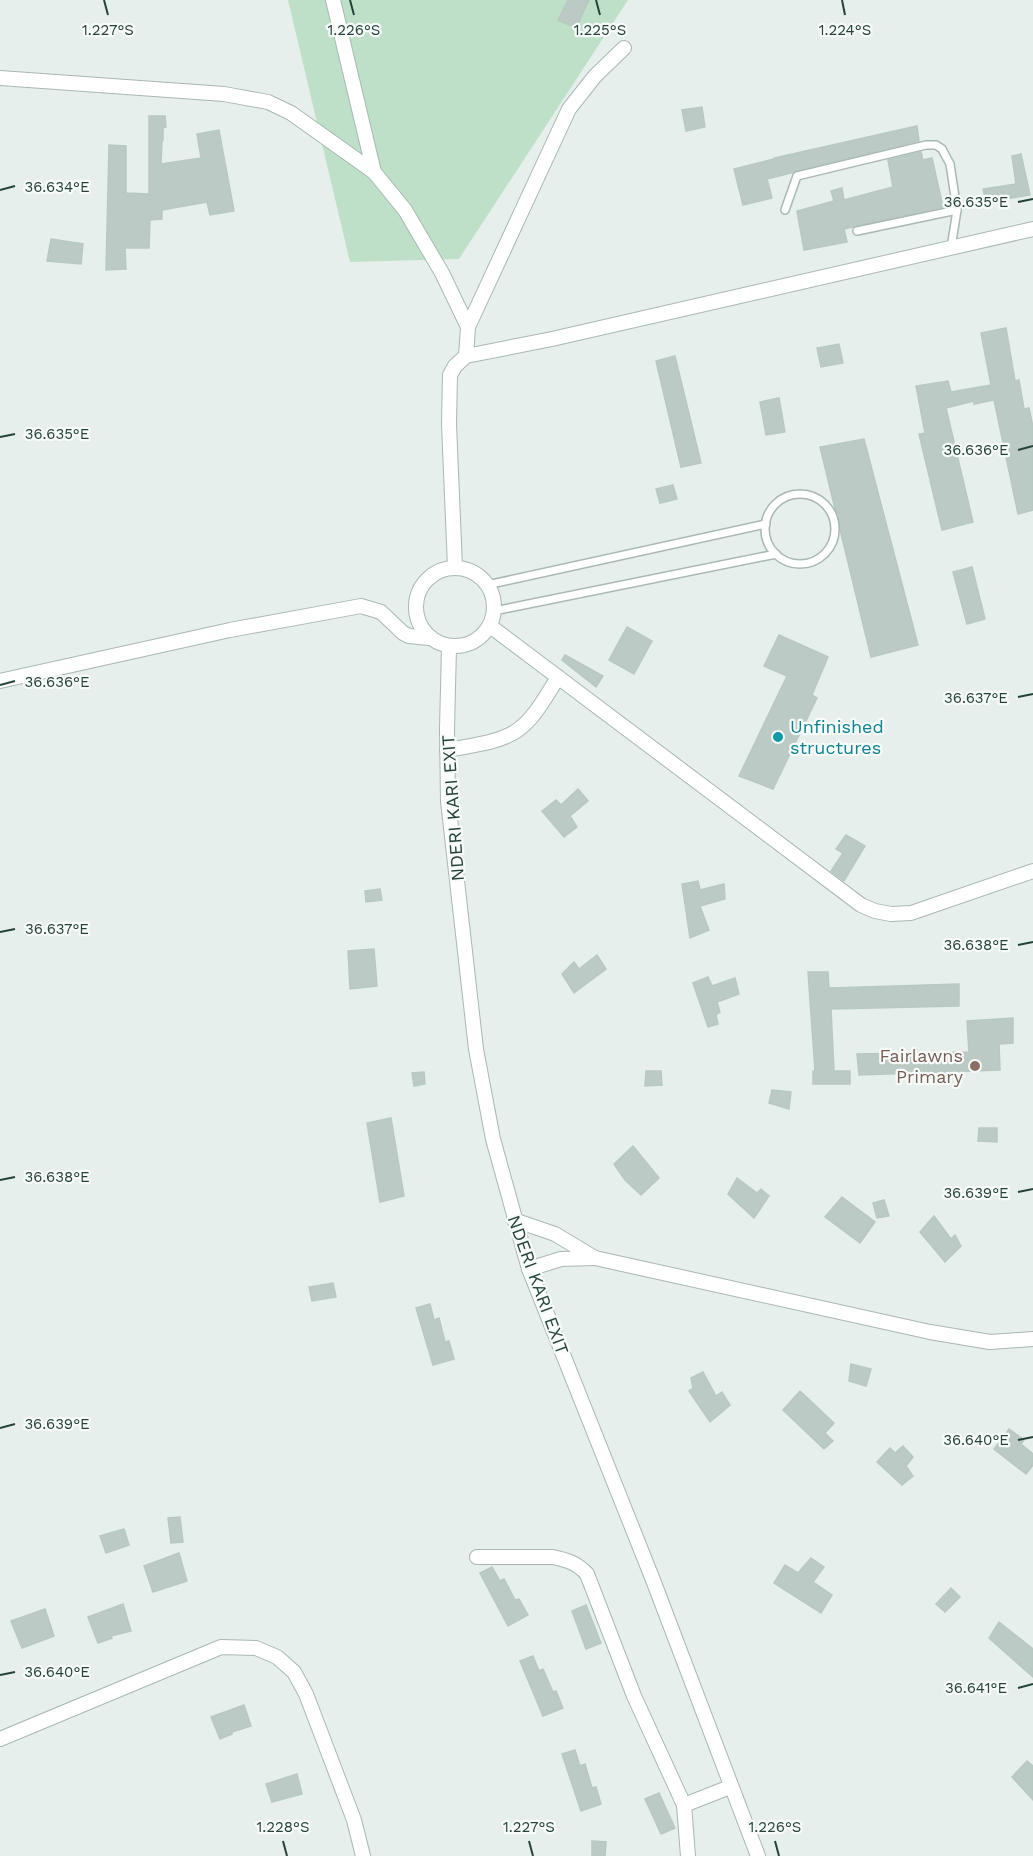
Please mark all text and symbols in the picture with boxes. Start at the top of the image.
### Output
text: 1.227°S [82,21,134,39]
text: 1.226°S [328,21,380,39]
text: 1.225°S [574,21,626,39]
text: 1.224°S [819,21,871,39]
text: 36.634°E [24,178,90,196]
text: 36.635°E [944,193,1008,211]
text: 36.635°E [25,425,89,443]
text: 36.636°E [943,441,1009,459]
text: 36.636°E [24,673,90,691]
text: 36.637°E [944,689,1008,707]
place label: Unfinished structures [790,716,884,758]
marker: Unfinished structures [771,730,785,744]
street label: NDERI KARI EXIT [437,734,468,882]
text: 36.637°E [25,920,89,938]
text: 36.638°E [943,936,1009,954]
place label: Fairlawns Primary [879,1045,964,1087]
marker: Fairlawns Primary [968,1059,982,1073]
text: 36.638°E [24,1168,90,1186]
text: 36.639°E [943,1184,1009,1202]
street label: NDERI KARI EXIT [504,1212,573,1357]
text: 36.639°E [24,1415,90,1433]
text: 36.640°E [943,1431,1009,1449]
text: 36.640°E [24,1663,90,1681]
text: 36.641°E [945,1679,1007,1697]
text: 1.228°S [256,1818,310,1836]
text: 1.227°S [503,1818,555,1836]
text: 1.226°S [749,1818,801,1836]

